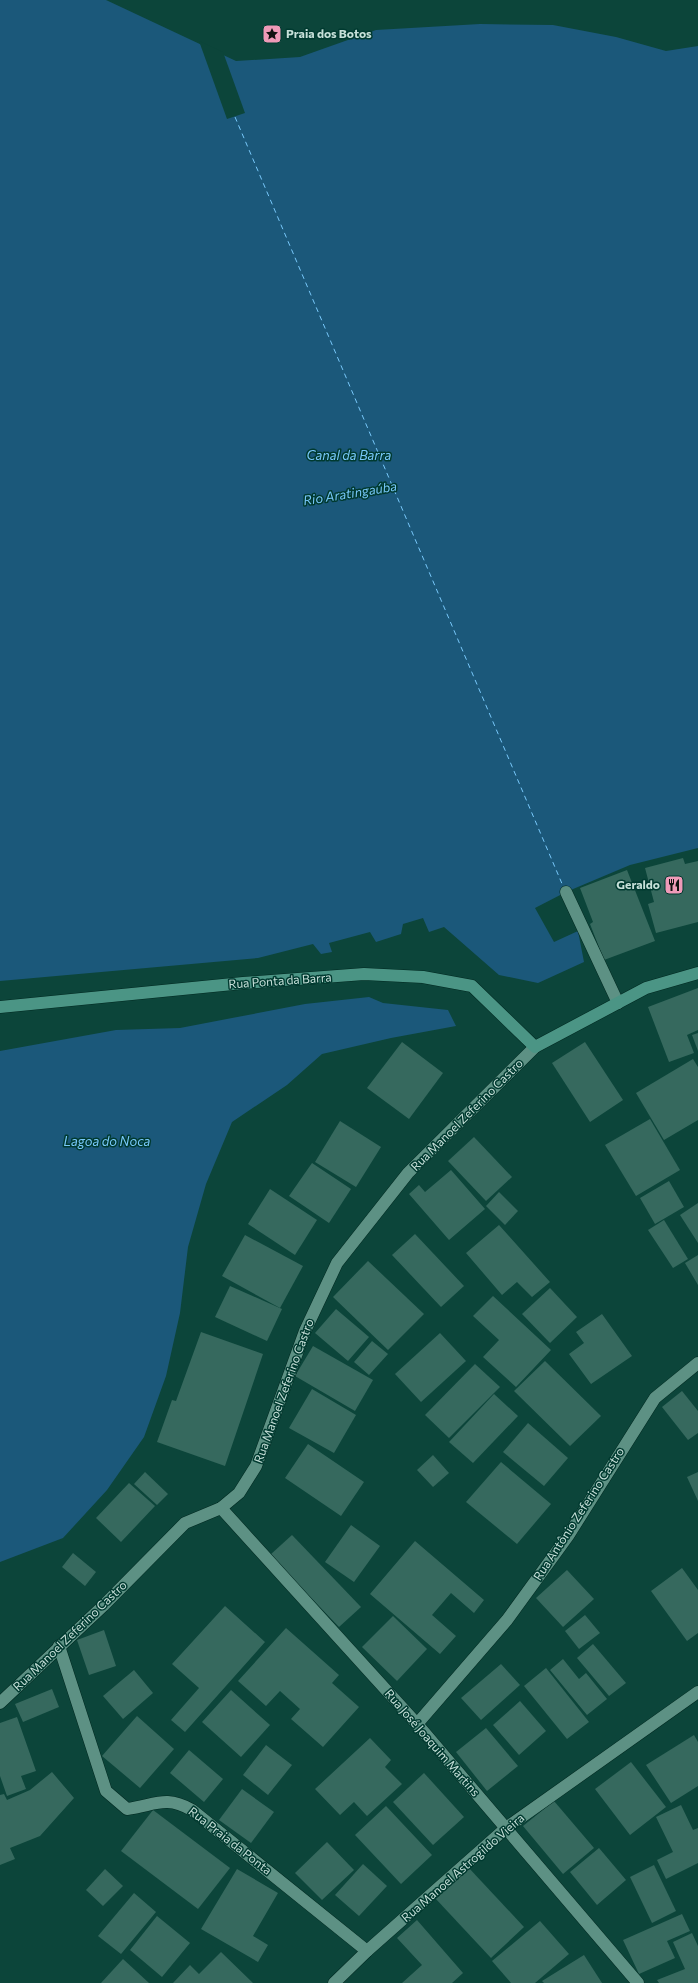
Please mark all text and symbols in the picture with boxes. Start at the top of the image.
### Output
place icon: Praia dos Botos [261,23,283,45]
place label: Praia dos Botos [286,26,372,40]
water label: Canal da Barra [307,447,392,463]
water label: Rio Aratingaúba [302,478,398,508]
restaurant icon: Geraldo [663,874,685,896]
place label: Geraldo [616,877,660,891]
street label: Rua Ponta da Barra [228,969,332,991]
street label: Rua Manoel Zeferino Castro [407,1055,525,1173]
water label: Lagoa do Noca [64,1133,151,1149]
street label: Rua Manoel Zeferino Castro [250,1317,316,1465]
street label: Rua Antônio Zeferino Castro [530,1444,626,1583]
street label: Rua Manoel Zeferino Castro [10,1577,129,1693]
street label: Rua José Joaquim Martins [382,1686,483,1799]
street label: Rua Praia da Ponta [186,1803,275,1877]
street label: Rua Manoel Astrogildo Vieira [398,1810,526,1924]

